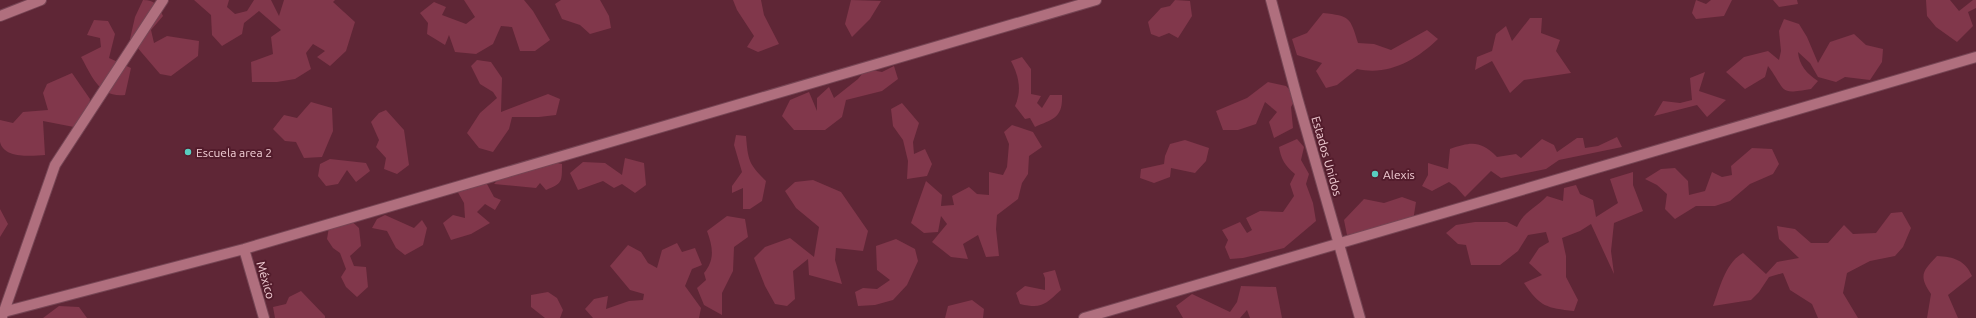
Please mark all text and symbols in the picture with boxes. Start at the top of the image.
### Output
street label: Estados Unidos [1309,115,1345,197]
place label: Escuela area 2 [196,146,272,159]
marker: Escuela area 2 [183,147,193,157]
place label: Alexis [1383,168,1415,181]
marker: Alexis [1370,169,1380,179]
street label: México [254,260,278,300]

